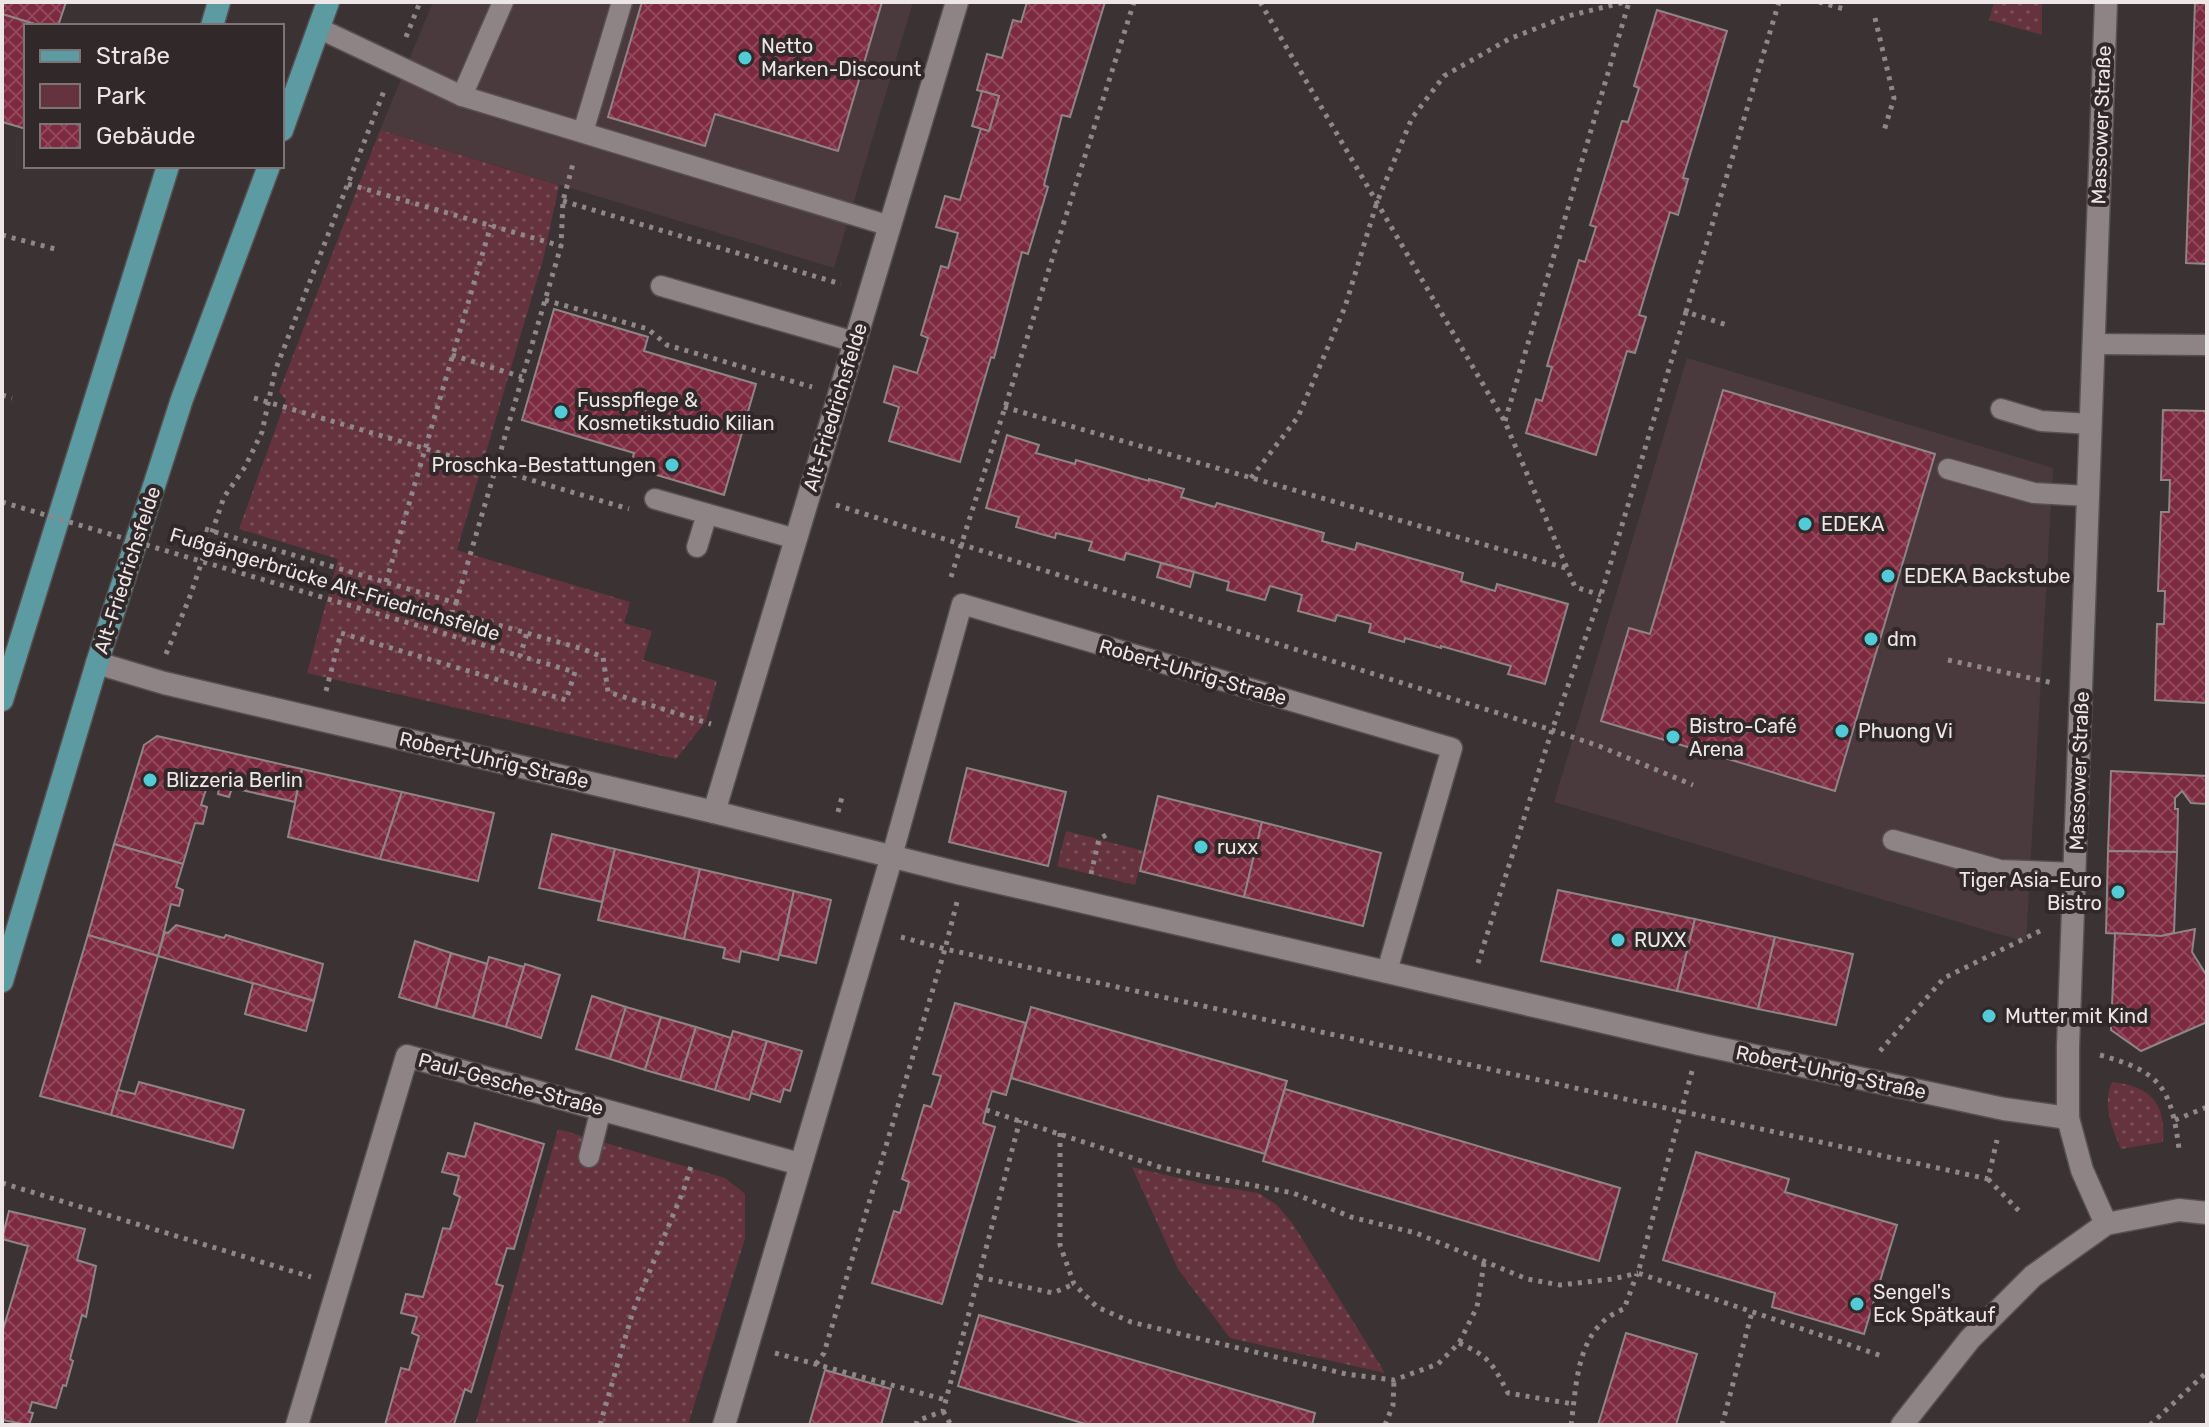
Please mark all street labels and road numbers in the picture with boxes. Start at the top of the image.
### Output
street label: Massower Straße [2086,45,2116,205]
street label: Alt-Friedrichsfelde [798,320,872,494]
street label: Alt-Friedrichsfelde [89,483,165,657]
street label: Fußgängerbrücke Alt-Friedrichsfelde [167,522,503,646]
street label: Robert-Uhrig-Straße [1096,634,1290,710]
street label: Massower Straße [2064,691,2094,851]
street label: Robert-Uhrig-Straße [397,726,591,794]
street label: Robert-Uhrig-Straße [1734,1040,1928,1104]
street label: Paul-Gesche-Straße [416,1048,606,1120]

